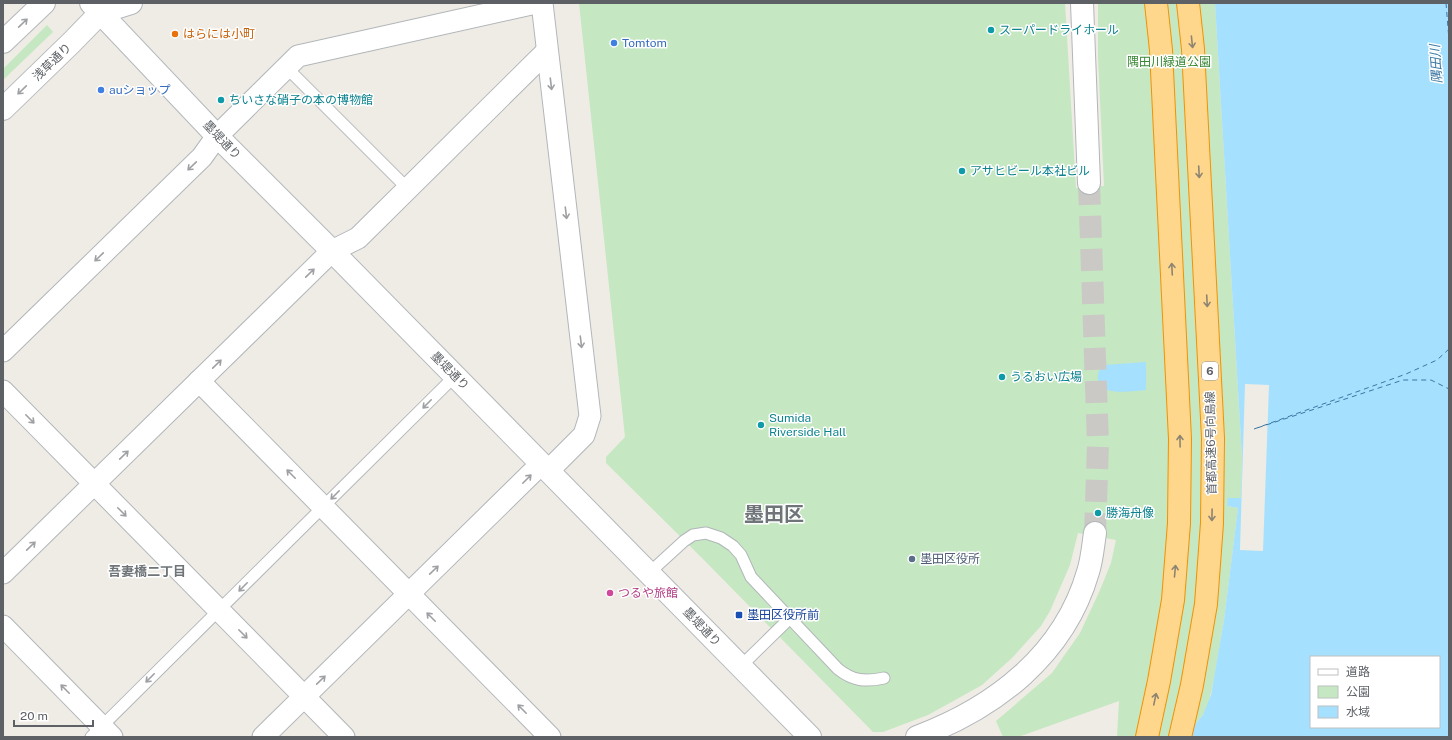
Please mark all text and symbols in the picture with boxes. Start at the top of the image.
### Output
one-way arrow [18,18,28,27]
place label: スーパードライホール [999,23,1119,37]
marker: スーパードライホール [986,25,996,35]
place label: はらには小町 [183,27,255,41]
marker: はらには小町 [170,29,180,39]
one-way arrow [1188,35,1196,48]
place label: Tomtom [622,36,667,50]
marker: Tomtom [609,38,619,48]
street label: 浅草通り [30,40,74,84]
water label: 隅田川 [1427,42,1445,84]
park label: 隅田川緑道公園 [1127,55,1211,69]
one-way arrow [547,77,555,90]
place label: auショップ [109,83,171,97]
one-way arrow [17,85,27,95]
marker: auショップ [96,85,106,95]
place label: ちいさな硝子の本の博物館 [229,93,373,107]
marker: ちいさな硝子の本の博物館 [216,95,226,105]
street label: 墨堤通り [200,118,244,162]
one-way arrow [187,161,197,171]
place label: アサヒビール本社ビル [970,164,1090,178]
one-way arrow [1196,165,1203,178]
marker: アサヒビール本社ビル [957,166,967,176]
one-way arrow [562,206,570,219]
one-way arrow [94,252,104,262]
one-way arrow [1168,263,1176,276]
one-way arrow [305,268,315,278]
one-way arrow [1203,294,1210,307]
one-way arrow [577,335,585,348]
street label: 墨堤通り [428,349,472,393]
one-way arrow [212,359,222,369]
road number: 6 [1202,362,1218,380]
place label: うるおい広場 [1010,370,1082,384]
marker: うるおい広場 [997,372,1007,382]
street label: 首都高速6号向島線 [1203,391,1219,495]
one-way arrow [422,399,432,409]
place label: Sumida Riverside Hall [769,411,846,439]
one-way arrow [25,414,35,424]
marker: Sumida Riverside Hall [756,420,766,430]
one-way arrow [1176,435,1184,448]
one-way arrow [119,450,129,460]
one-way arrow [286,469,296,479]
one-way arrow [522,474,532,483]
one-way arrow [330,490,340,500]
district label: 墨田区 [744,502,804,526]
place label: 勝海舟像 [1106,506,1154,520]
one-way arrow [117,507,127,517]
marker: 勝海舟像 [1093,508,1103,518]
one-way arrow [1208,508,1216,521]
one-way arrow [26,541,36,551]
place label: 墨田区役所 [920,552,980,566]
marker: 墨田区役所 [907,554,917,564]
district label: 吾妻橋二丁目 [108,564,186,579]
one-way arrow [429,565,439,575]
one-way arrow [1172,565,1179,578]
one-way arrow [238,582,247,592]
place label: つるや旅館 [618,586,678,600]
marker: つるや旅館 [605,588,615,598]
street label: 墨堤通り [680,605,724,649]
place label: 墨田区役所前 [747,608,819,622]
marker: 墨田区役所前 [734,610,744,620]
one-way arrow [426,612,436,622]
one-way arrow [238,629,248,639]
legend [1310,656,1440,728]
text: 道路 [1346,665,1370,679]
one-way arrow [145,673,155,683]
one-way arrow [316,675,326,685]
one-way arrow [60,684,70,694]
text: 公園 [1346,685,1370,699]
one-way arrow [1152,693,1160,706]
scale bar [14,702,93,728]
one-way arrow [518,704,527,714]
text: 水域 [1346,705,1370,719]
text: 20 m [20,709,48,723]

